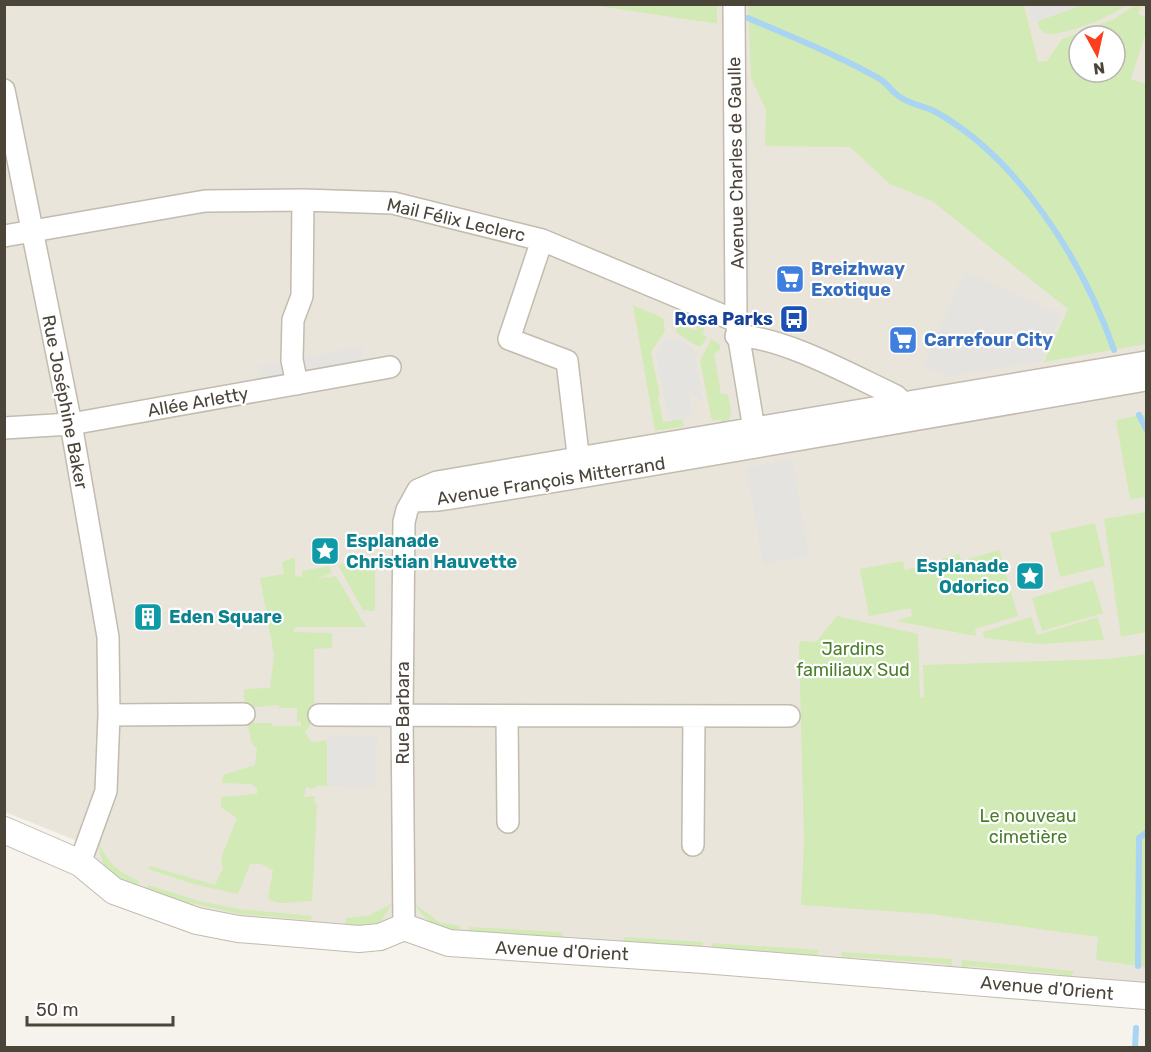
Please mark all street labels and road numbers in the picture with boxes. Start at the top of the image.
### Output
street label: Avenue Charles de Gaulle [723,57,749,269]
street label: Mail Félix Leclerc [385,193,528,247]
street label: Rue Joséphine Baker [37,313,93,491]
street label: Allée Arletty [146,382,250,422]
street label: Avenue François Mitterrand [435,452,667,510]
street label: Rue Barbara [392,661,414,765]
street label: Avenue d'Orient [495,937,629,965]
street label: Avenue d'Orient [980,971,1114,1005]

